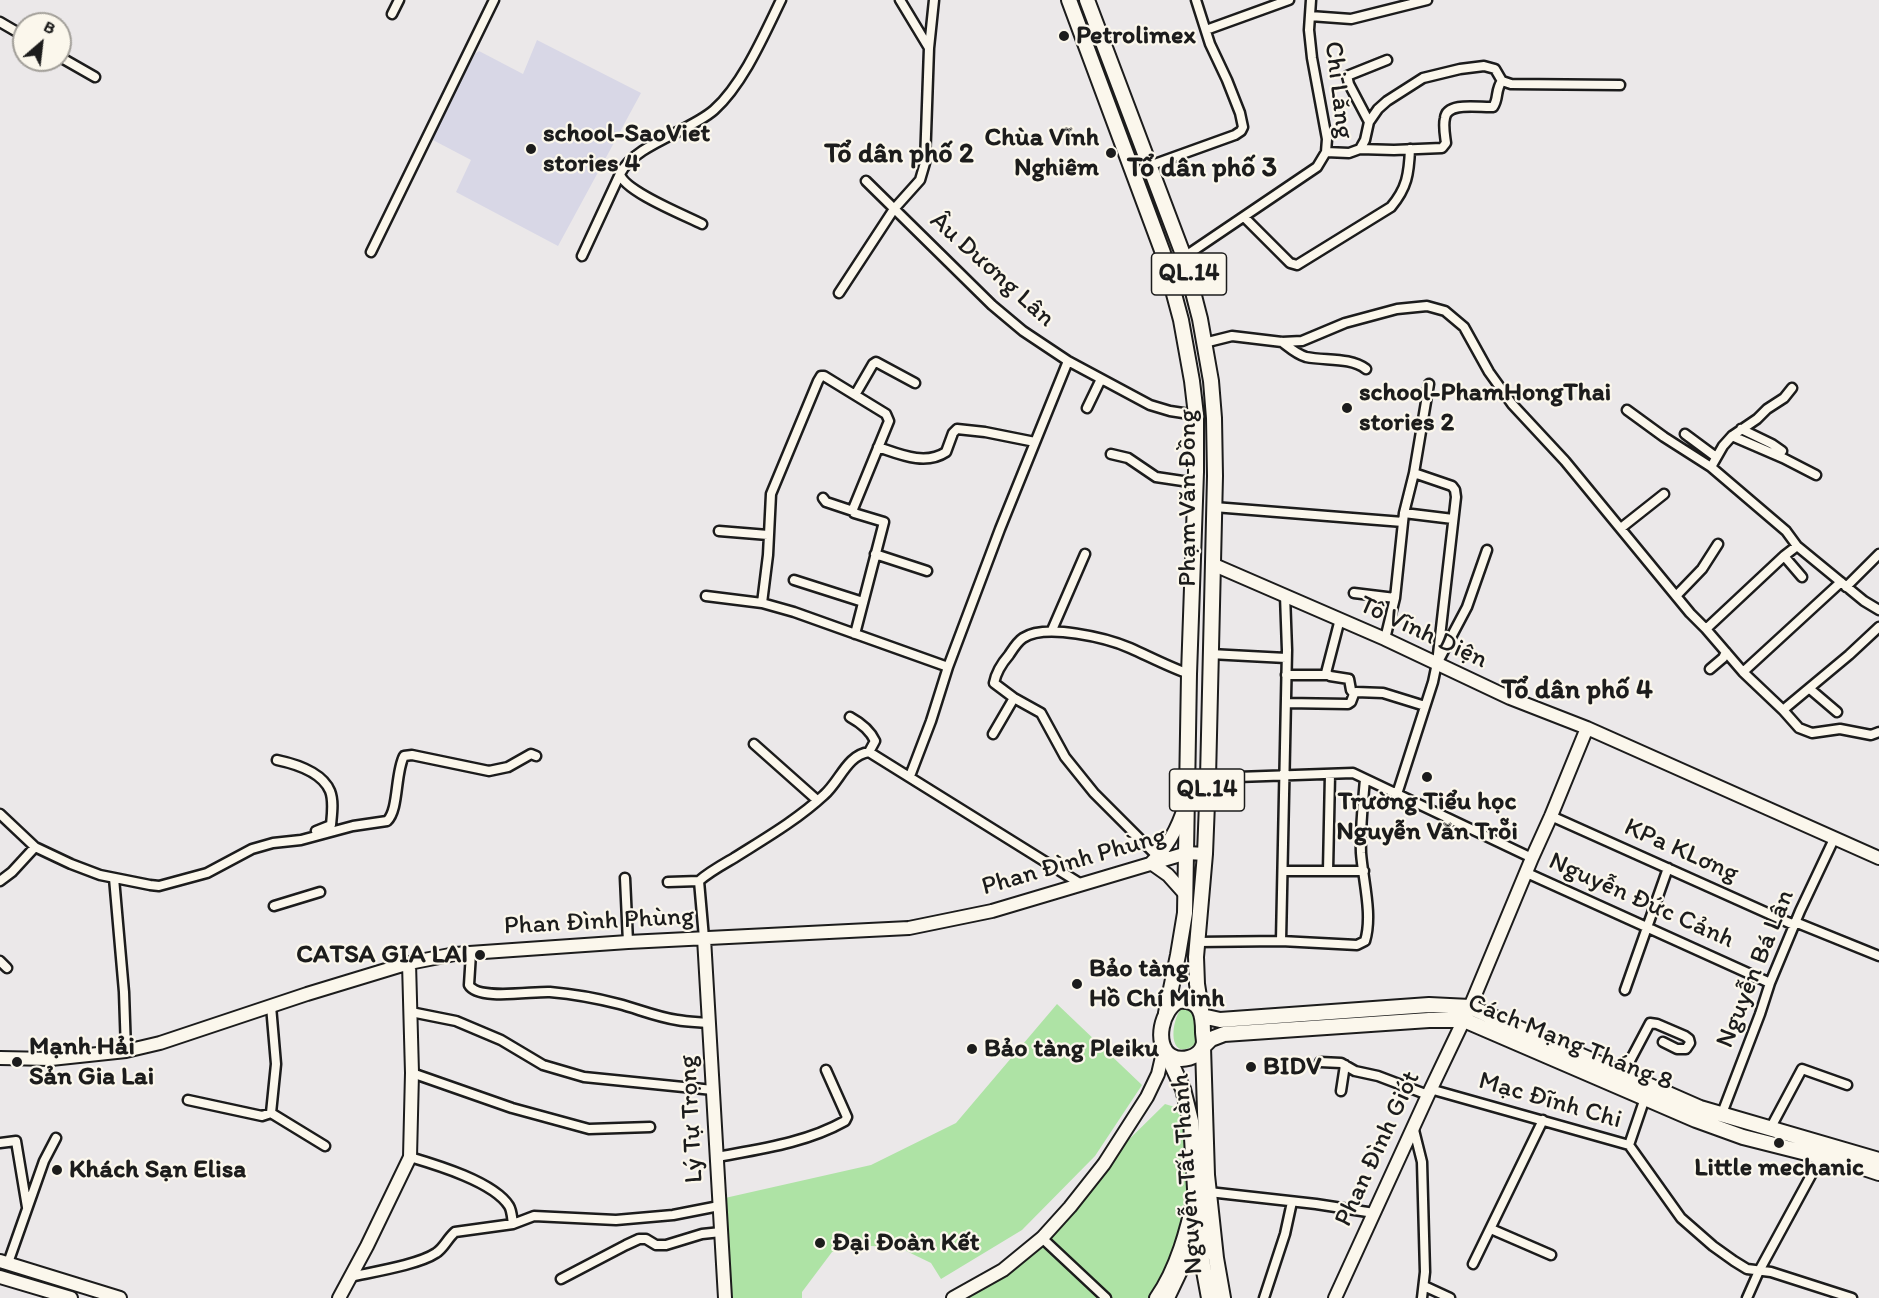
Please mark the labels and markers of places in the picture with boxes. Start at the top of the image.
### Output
place label: Petrolimex [1076,20,1196,52]
marker: Petrolimex [1057,29,1071,43]
place label: school-SaoViet stories 4 [543,118,710,180]
place label: Chùa Vĩnh Nghiêm [985,122,1099,184]
marker: school-SaoViet stories 4 [524,142,538,156]
marker: Chùa Vĩnh Nghiêm [1104,146,1118,160]
place label: school-PhamHongThai stories 2 [1359,377,1611,438]
marker: school-PhamHongThai stories 2 [1340,401,1354,415]
marker: Trường Tiểu học Nguyễn Văn Trỗi [1420,770,1434,784]
place label: Trường Tiểu học Nguyễn Văn Trỗi [1336,786,1518,848]
place label: CATSA GIA LAI [296,939,468,971]
marker: CATSA GIA LAI [473,948,487,962]
place label: Bảo tàng Hồ Chí Minh [1089,953,1224,1014]
marker: Bảo tàng Hồ Chí Minh [1070,977,1084,991]
place label: Mạnh Hải Sản Gia Lai [29,1031,154,1092]
place label: Bảo tàng Pleiku [984,1033,1159,1065]
marker: Bảo tàng Pleiku [965,1042,979,1056]
place label: BIDV [1263,1051,1321,1083]
marker: Mạnh Hải Sản Gia Lai [10,1055,24,1069]
marker: BIDV [1244,1060,1258,1074]
marker: Little mechanic [1772,1136,1786,1150]
place label: Little mechanic [1694,1152,1864,1184]
place label: Khách Sạn Elisa [69,1154,246,1186]
marker: Khách Sạn Elisa [50,1163,64,1177]
place label: Đại Đoàn Kết [832,1227,980,1259]
marker: Đại Đoàn Kết [813,1236,827,1250]

